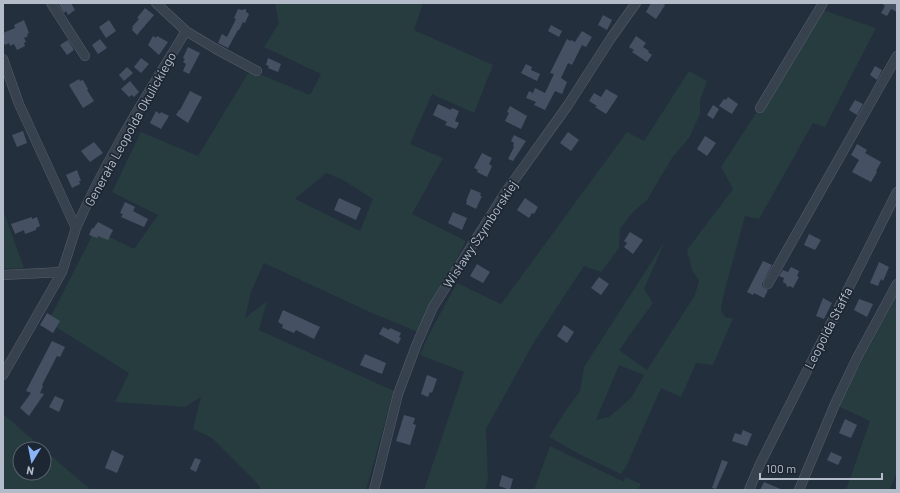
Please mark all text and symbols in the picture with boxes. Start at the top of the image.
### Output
street label: Generała Leopolda Okulickiego [81,49,179,209]
street label: Wisławy Szymborskiej [439,177,521,291]
street label: Leopolda Staffa [801,285,855,371]
north arrow [12,441,52,481]
scale bar [760,455,882,481]
text: 100 m [766,461,796,475]
text: N [25,464,35,478]

